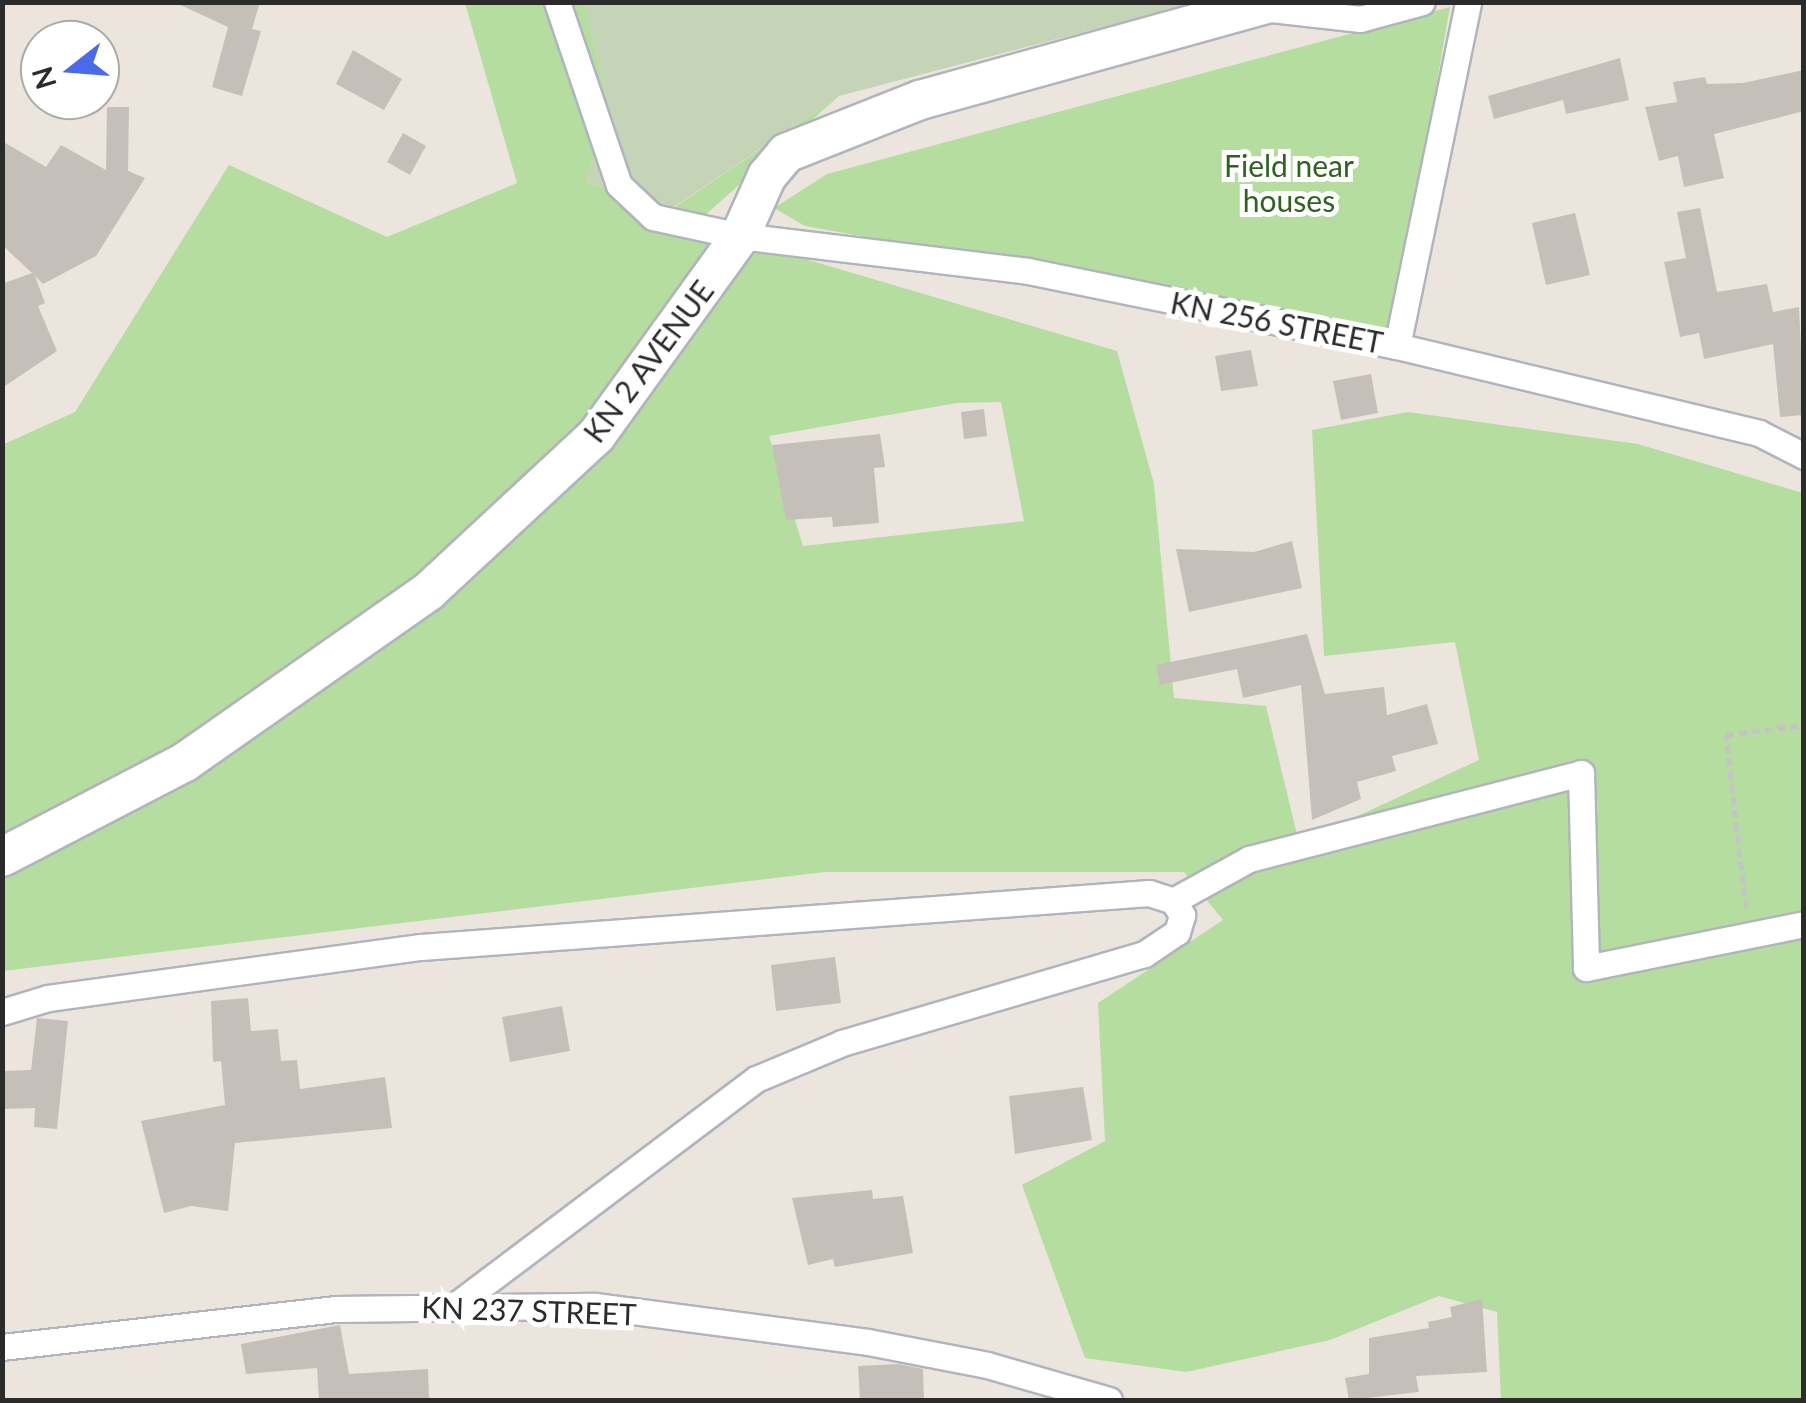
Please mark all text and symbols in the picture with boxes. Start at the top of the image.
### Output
north arrow [20,20,120,120]
text: N [24,63,63,93]
park label: Field near houses [1224,147,1354,218]
street label: KN 2 AVENUE [575,273,721,449]
street label: KN 256 STREET [1168,284,1386,360]
street label: KN 237 STREET [421,1288,637,1332]

